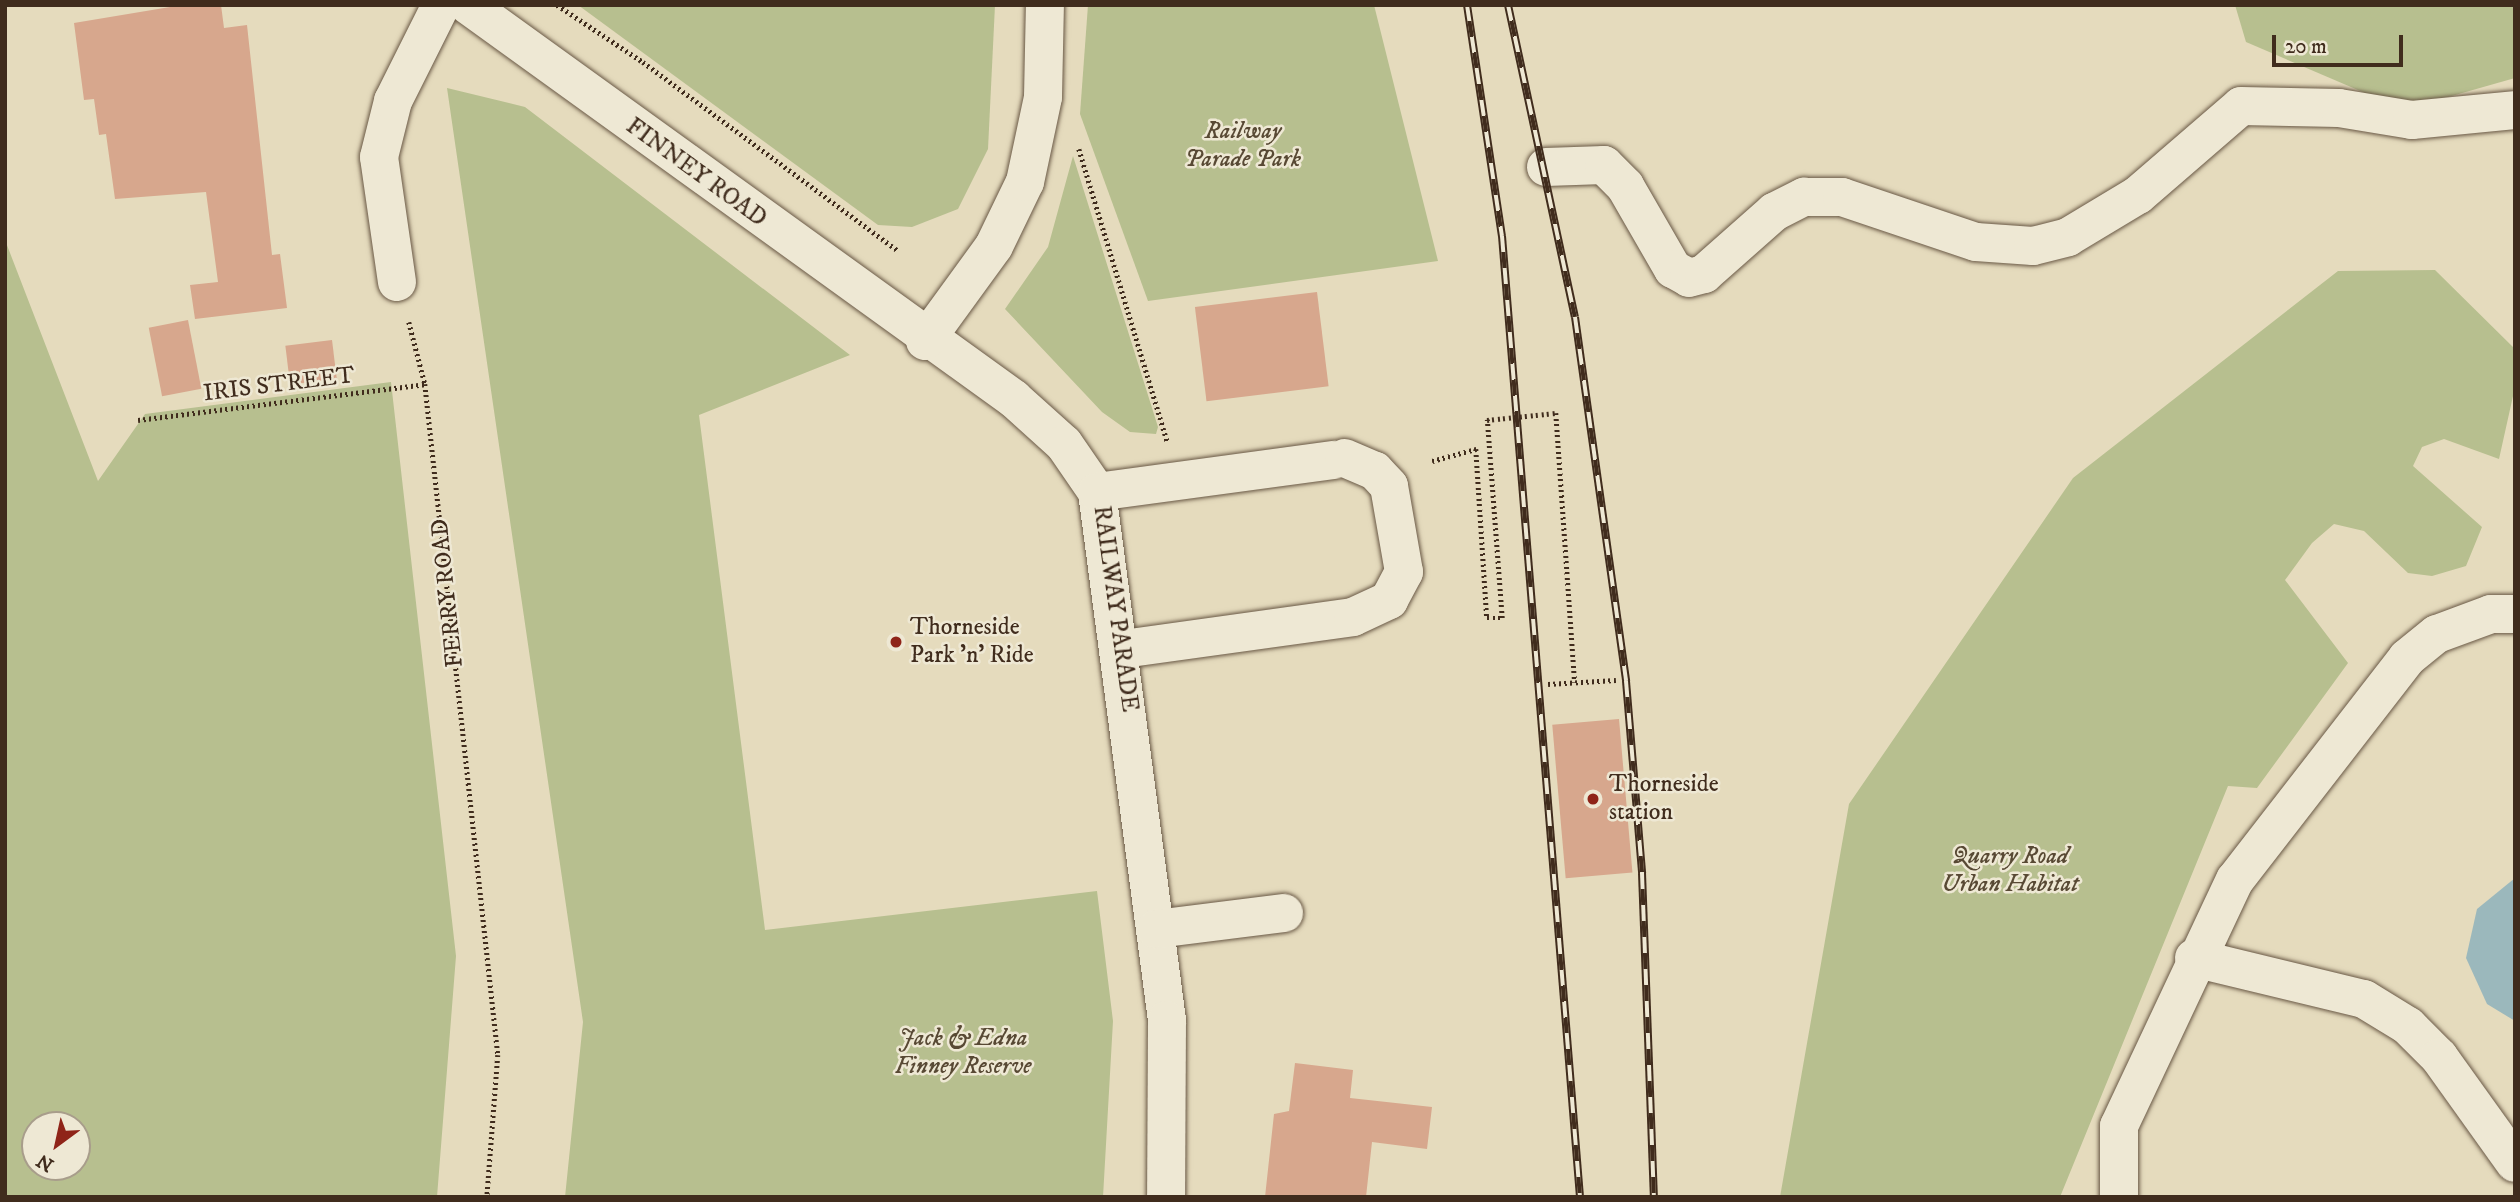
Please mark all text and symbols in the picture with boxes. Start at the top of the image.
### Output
scale bar [2275,21,2406,65]
text: 20 m [2285,34,2327,60]
street label: FINNEY ROAD [620,112,772,234]
park label: Railway Parade Park [1185,118,1301,174]
street label: IRIS STREET [202,361,356,409]
street label: RAILWAY PARADE [1086,504,1144,714]
street label: FERRY ROAD [426,517,470,669]
place label: Thorneside Park 'n' Ride [910,614,1034,670]
marker: Thorneside Park 'n' Ride [888,634,904,650]
place label: Thorneside station [1609,771,1719,827]
marker: Thorneside station [1583,789,1603,809]
park label: Quarry Road Urban Habitat [1941,843,2079,899]
park label: Jack & Edna Finney Reserve [895,1025,1031,1081]
north arrow [21,1111,91,1181]
text: N [33,1148,58,1176]

